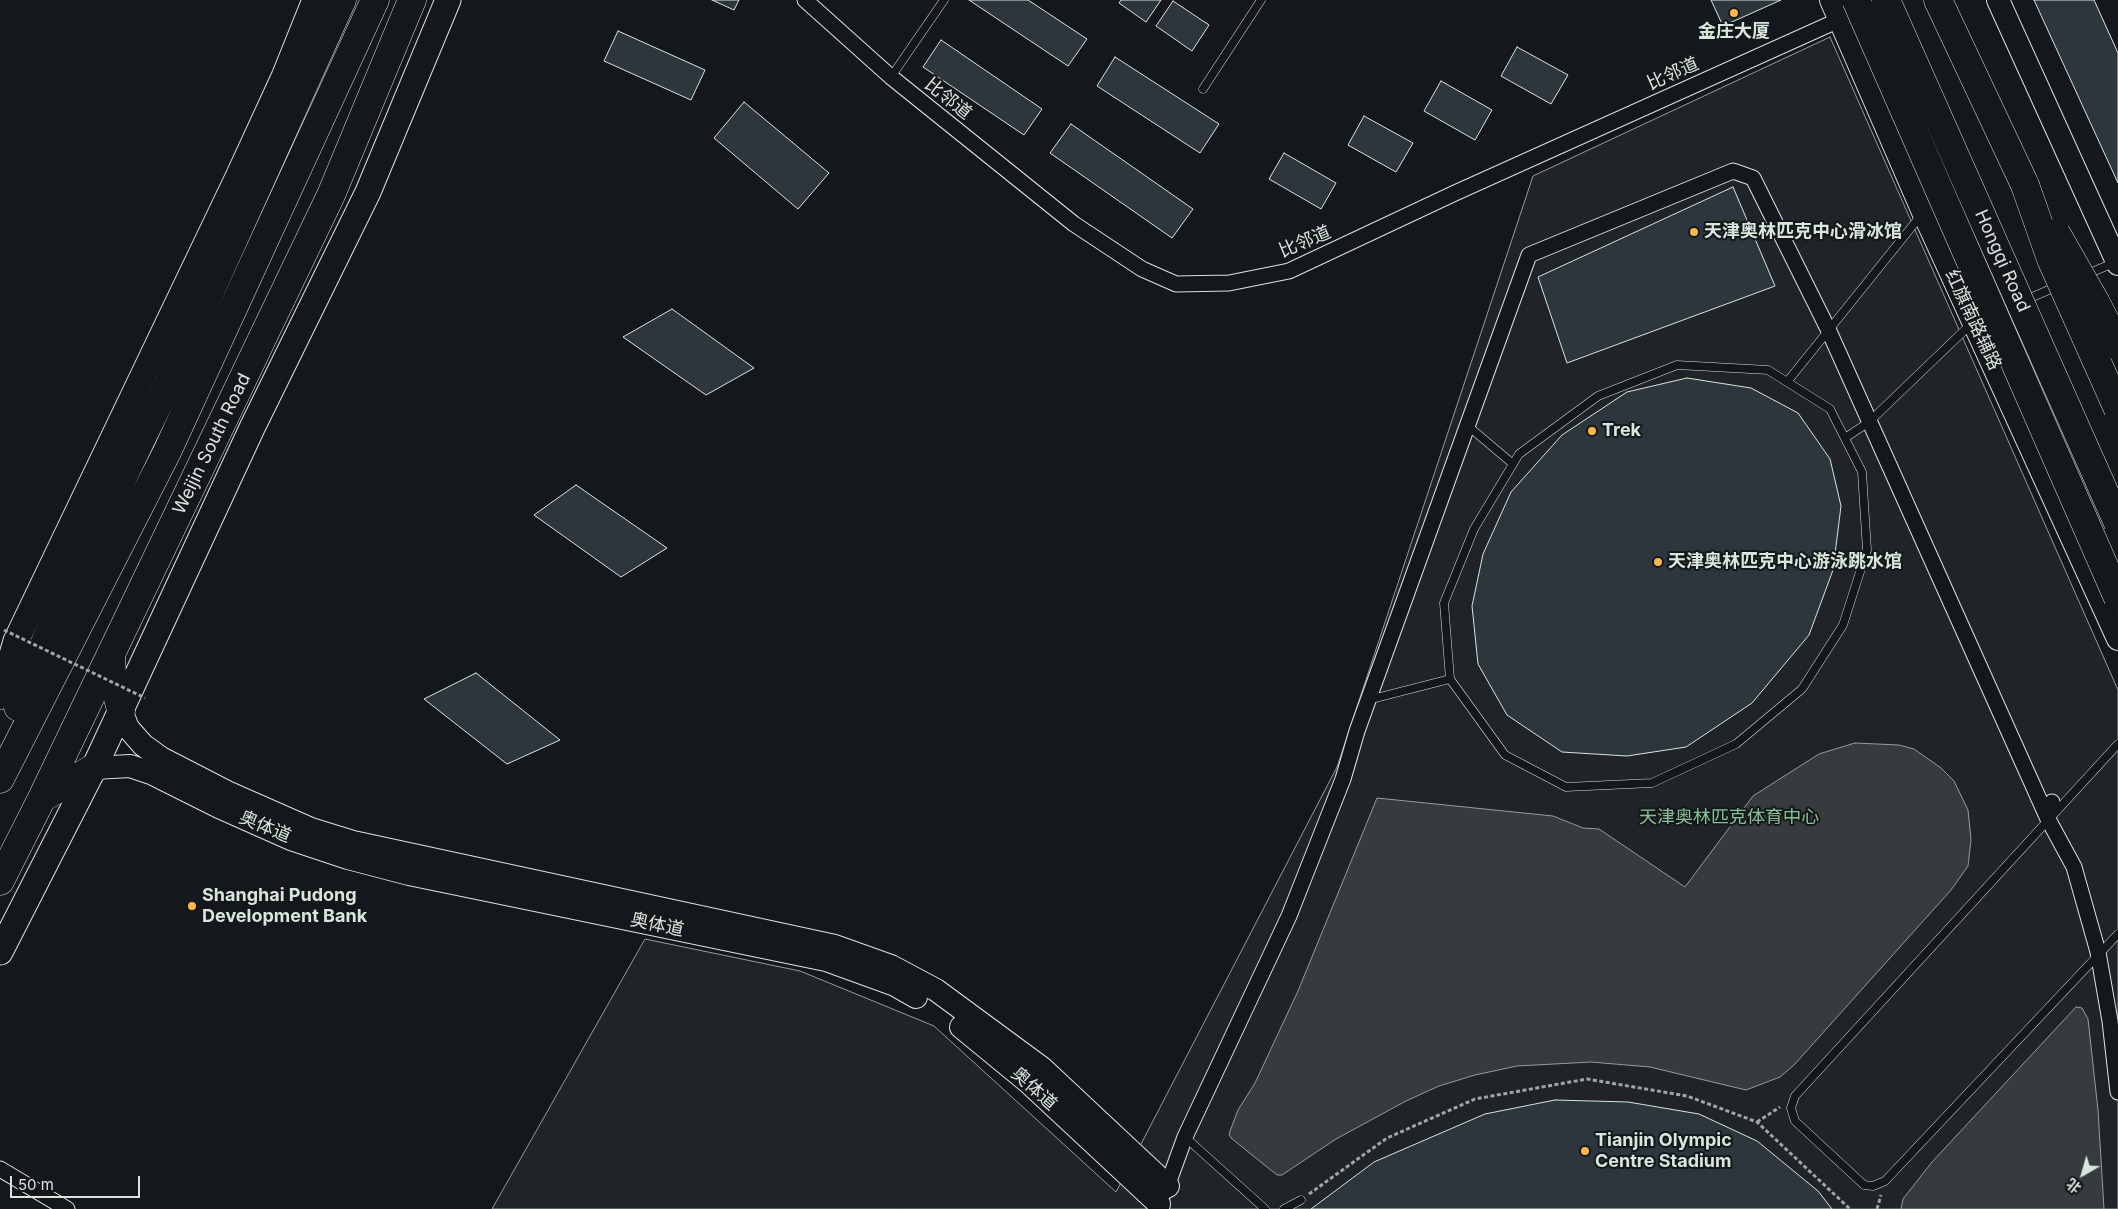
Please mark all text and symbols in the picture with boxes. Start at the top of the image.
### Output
marker: 金庄大厦 [1728,7,1740,19]
place label: 金庄大厦 [1698,21,1770,43]
street label: 比邻道 [1644,53,1702,95]
street label: 比邻道 [920,74,976,124]
street label: Hongqi Road [1970,206,2034,316]
place label: 天津奥林匹克中心滑冰馆 [1704,221,1902,243]
street label: 比邻道 [1276,222,1334,262]
marker: 天津奥林匹克中心滑冰馆 [1688,226,1700,238]
street label: 红旗南路辅路 [1940,266,2006,374]
street label: Weijin South Road [169,370,255,518]
place label: Trek [1602,420,1641,442]
marker: Trek [1586,425,1598,437]
place label: 天津奥林匹克中心游泳跳水馆 [1668,551,1902,573]
marker: 天津奥林匹克中心游泳跳水馆 [1652,556,1664,568]
street label: 奥体道 [236,807,294,847]
park label: 天津奥林匹克体育中心 [1639,807,1819,829]
place label: Shanghai Pudong Development Bank [202,885,367,928]
marker: Shanghai Pudong Development Bank [186,900,198,912]
street label: 奥体道 [628,909,686,941]
street label: 奥体道 [1007,1063,1061,1115]
place label: Tianjin Olympic Centre Stadium [1595,1130,1732,1172]
marker: Tianjin Olympic Centre Stadium [1579,1145,1591,1157]
north arrow [2058,1149,2108,1199]
scale bar [12,1166,142,1198]
text: 50 m [18,1175,54,1194]
text: 北 [2063,1175,2084,1197]

